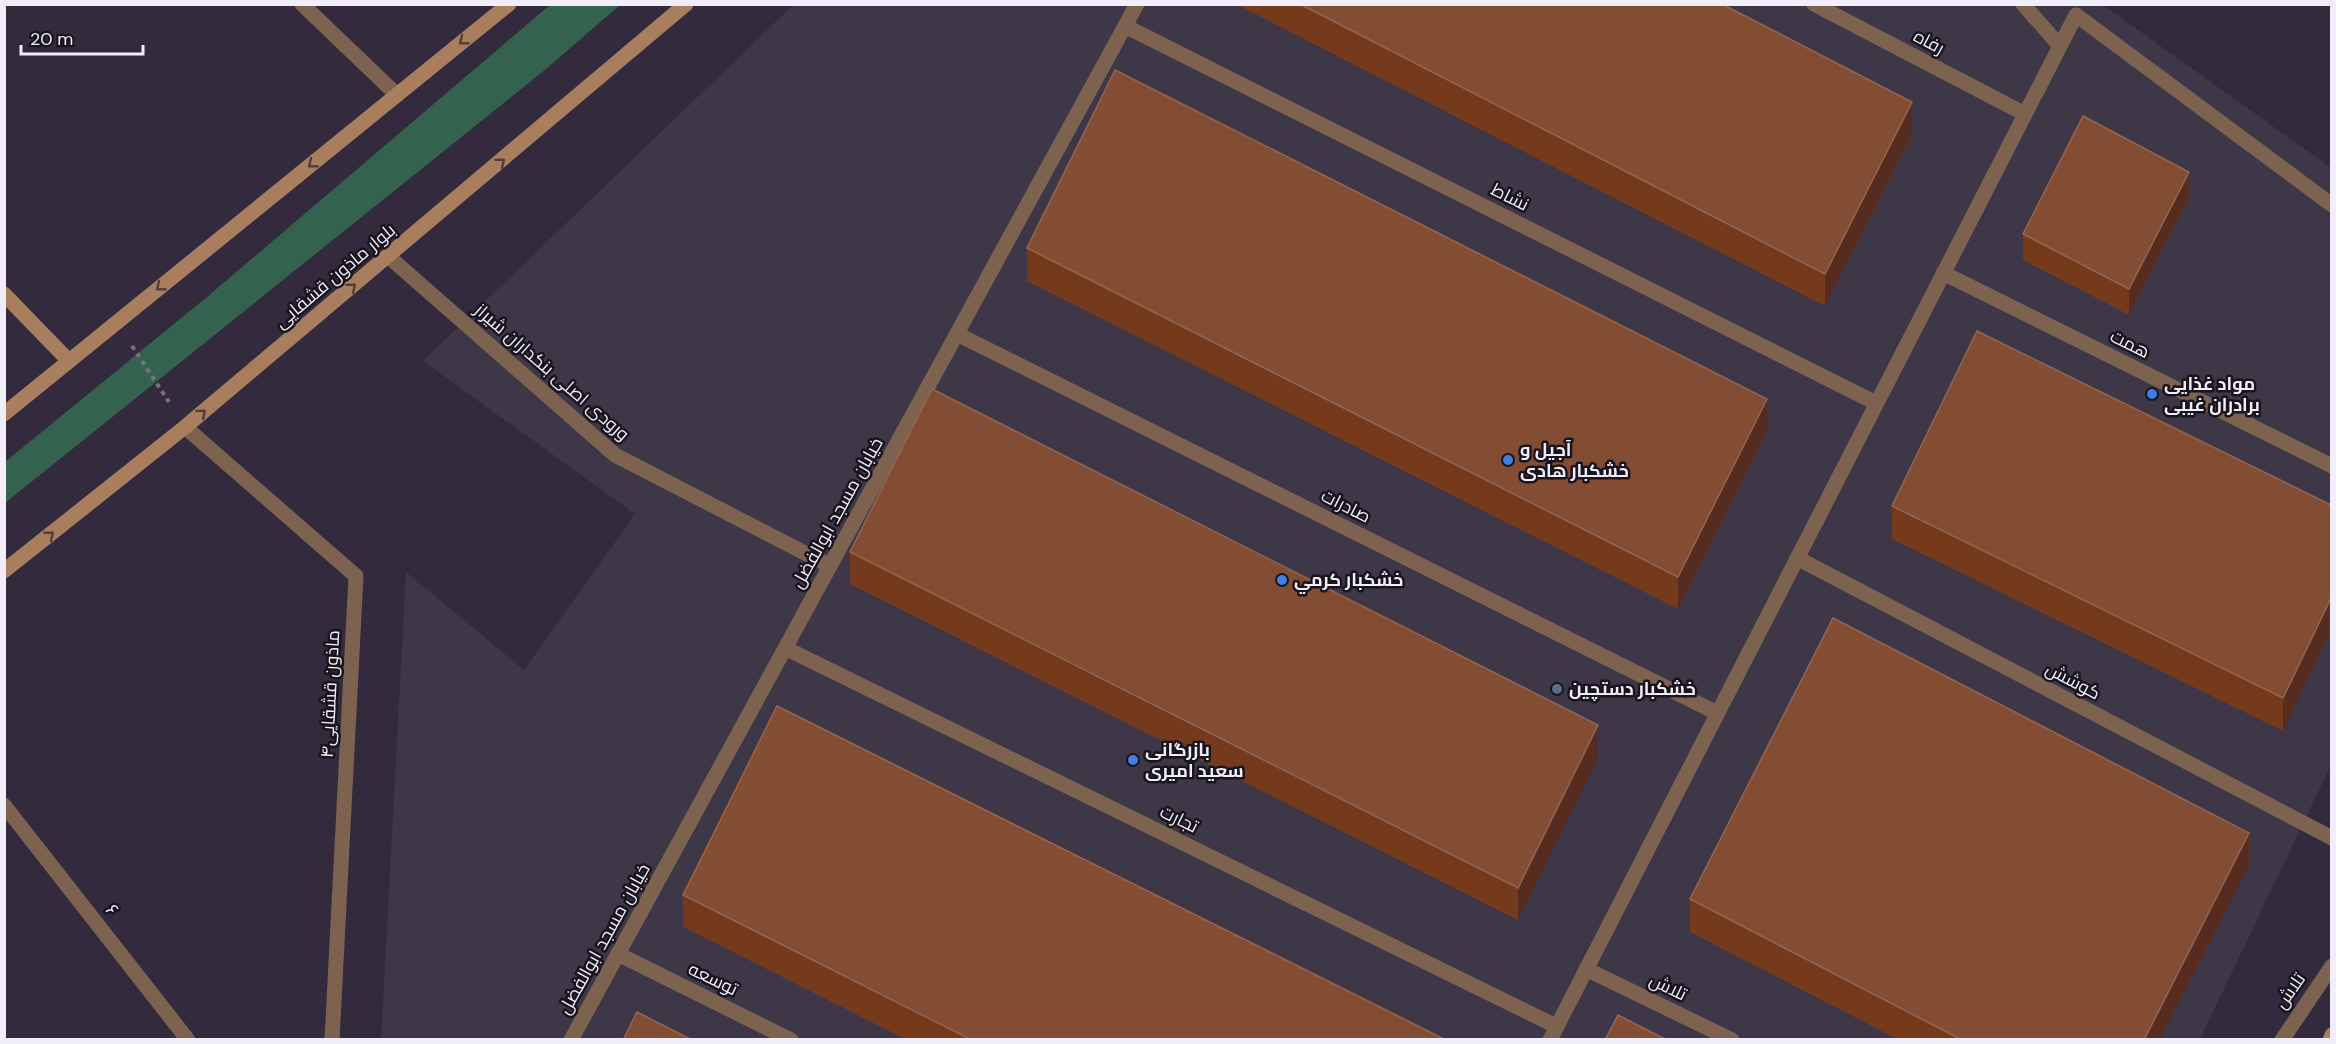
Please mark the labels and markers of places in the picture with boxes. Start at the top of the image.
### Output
place label: مواد غذایی برادران غیبی [2164,372,2260,417]
marker: مواد غذایی برادران غیبی [2145,387,2159,401]
place label: آجیل و خشکبار هادی [1520,438,1629,483]
marker: آجیل و خشکبار هادی [1501,453,1515,467]
place label: خشكبار كرمي [1294,568,1403,595]
marker: خشكبار كرمي [1275,573,1289,587]
place label: خشکبار دستچین [1569,677,1696,701]
marker: خشکبار دستچین [1550,682,1564,696]
place label: بازرگانی سعید امیری [1145,738,1244,783]
marker: بازرگانی سعید امیری [1126,753,1140,767]

